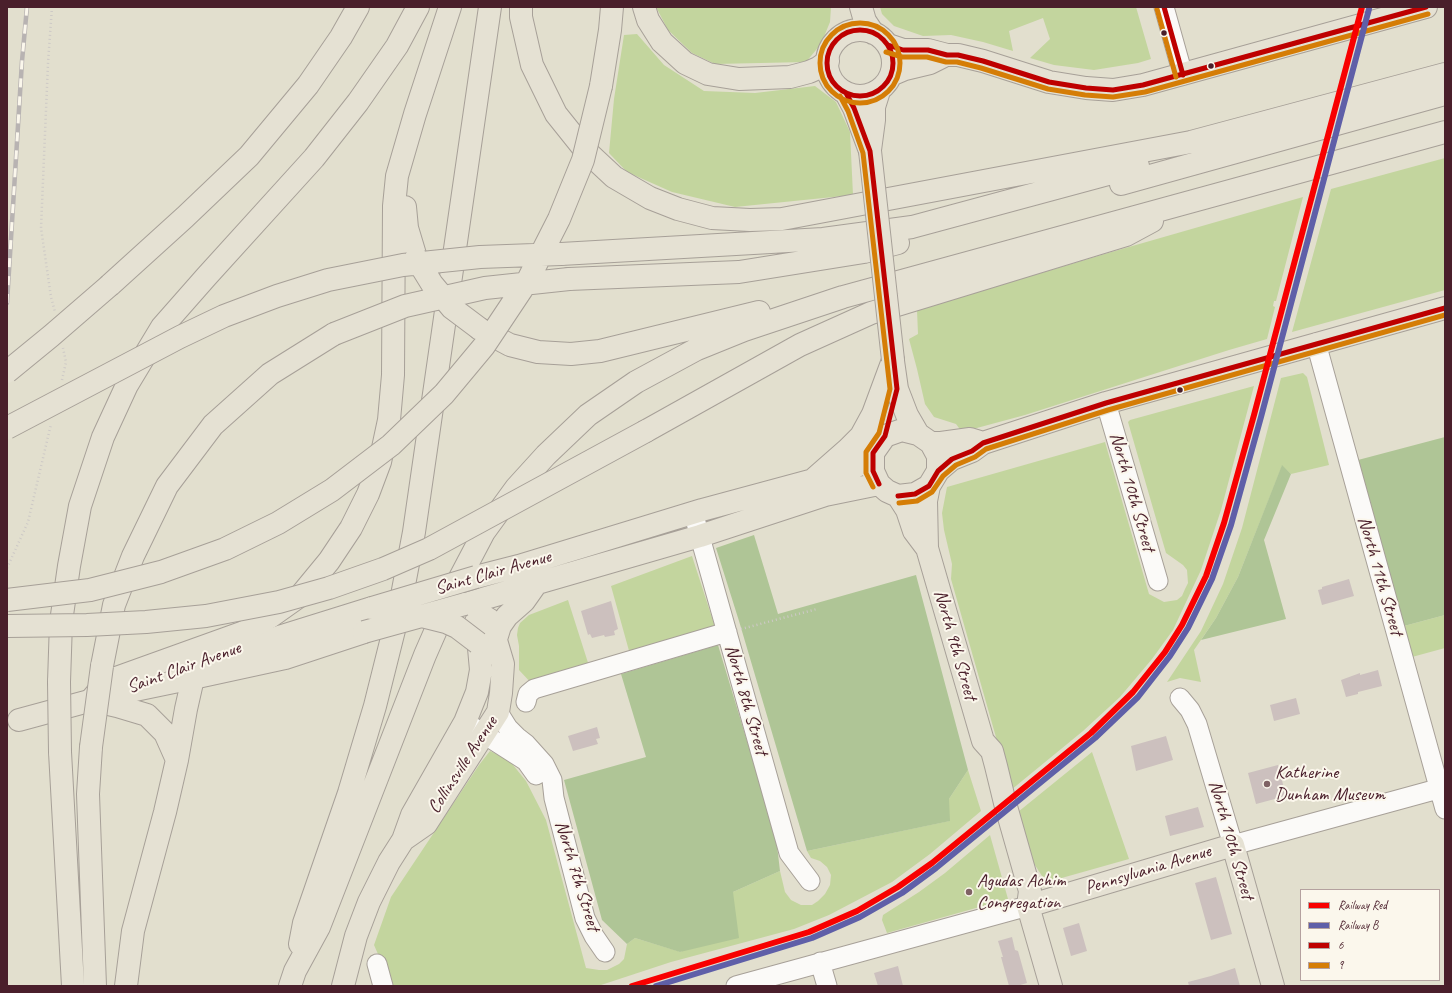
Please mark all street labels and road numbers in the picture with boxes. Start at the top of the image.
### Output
street label: North 10th Street [1104,430,1160,554]
street label: North 11th Street [1352,514,1408,638]
street label: Saint Clair Avenue [432,546,554,600]
street label: North 9th Street [928,587,982,703]
street label: Saint Clair Avenue [124,637,244,699]
street label: North 8th Street [719,642,773,758]
street label: Collinsville Avenue [423,712,503,818]
street label: North 10th Street [1203,778,1259,902]
street label: North 7th Street [549,818,605,934]
street label: Pennsylvania Avenue [1082,840,1214,900]

